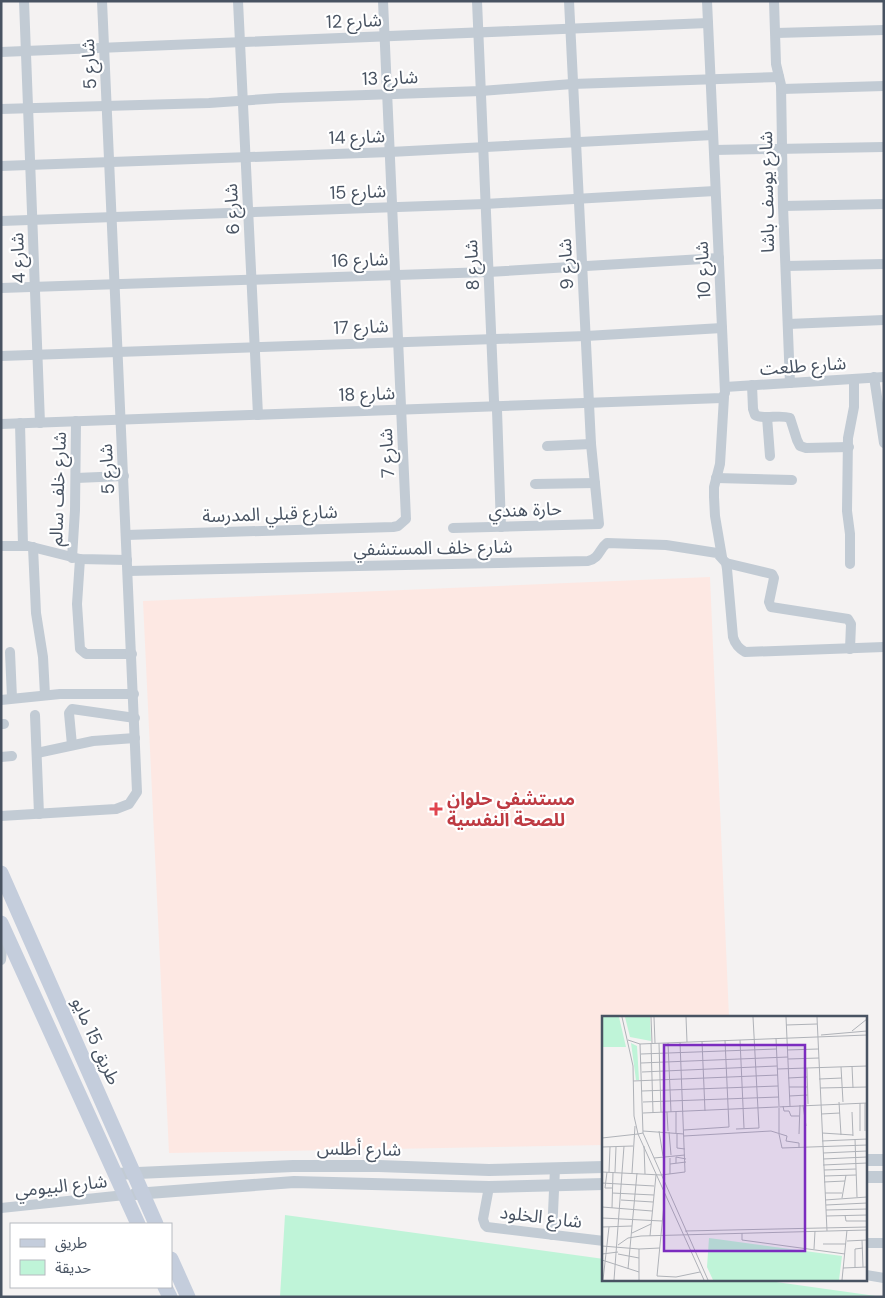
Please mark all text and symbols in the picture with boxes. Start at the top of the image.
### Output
street label: شارع 12 [326,8,382,36]
street label: شارع 5 [76,38,104,90]
street label: شارع 13 [362,65,419,93]
street label: شارع 14 [328,124,386,152]
street label: شارع يوسف باشا [754,131,782,253]
street label: شارع 15 [329,179,387,207]
street label: شارع 6 [219,183,247,235]
street label: شارع 4 [5,232,33,284]
street label: شارع 9 [553,238,581,290]
street label: شارع 8 [459,239,487,291]
street label: شارع 10 [690,240,718,299]
street label: شارع 16 [331,247,389,275]
street label: شارع 17 [333,314,389,342]
street label: شارع طلعت [759,351,847,383]
street label: شارع 18 [338,381,396,409]
street label: شارع 7 [374,428,402,478]
street label: شارع خلف سالم [44,431,74,547]
street label: شارع 5 [94,443,122,495]
street label: حارة هندي [488,497,562,524]
street label: شارع قبلي المدرسة [202,500,338,530]
street label: شارع خلف المستشفي [353,535,513,563]
place label: مستشفي حلوان للصحة النفسية [447,787,575,832]
marker: مستشفي حلوان للصحة النفسية [429,802,443,816]
street label: طريق 15 مايو [66,993,126,1089]
inset map [602,1016,868,1280]
street label: شارع أطلس [316,1136,401,1164]
street label: شارع البيومي [14,1169,109,1205]
street label: شارع الخلود [498,1200,584,1236]
legend [10,1223,172,1288]
text: طريق [55,1233,87,1253]
text: حديقة [55,1258,91,1278]

